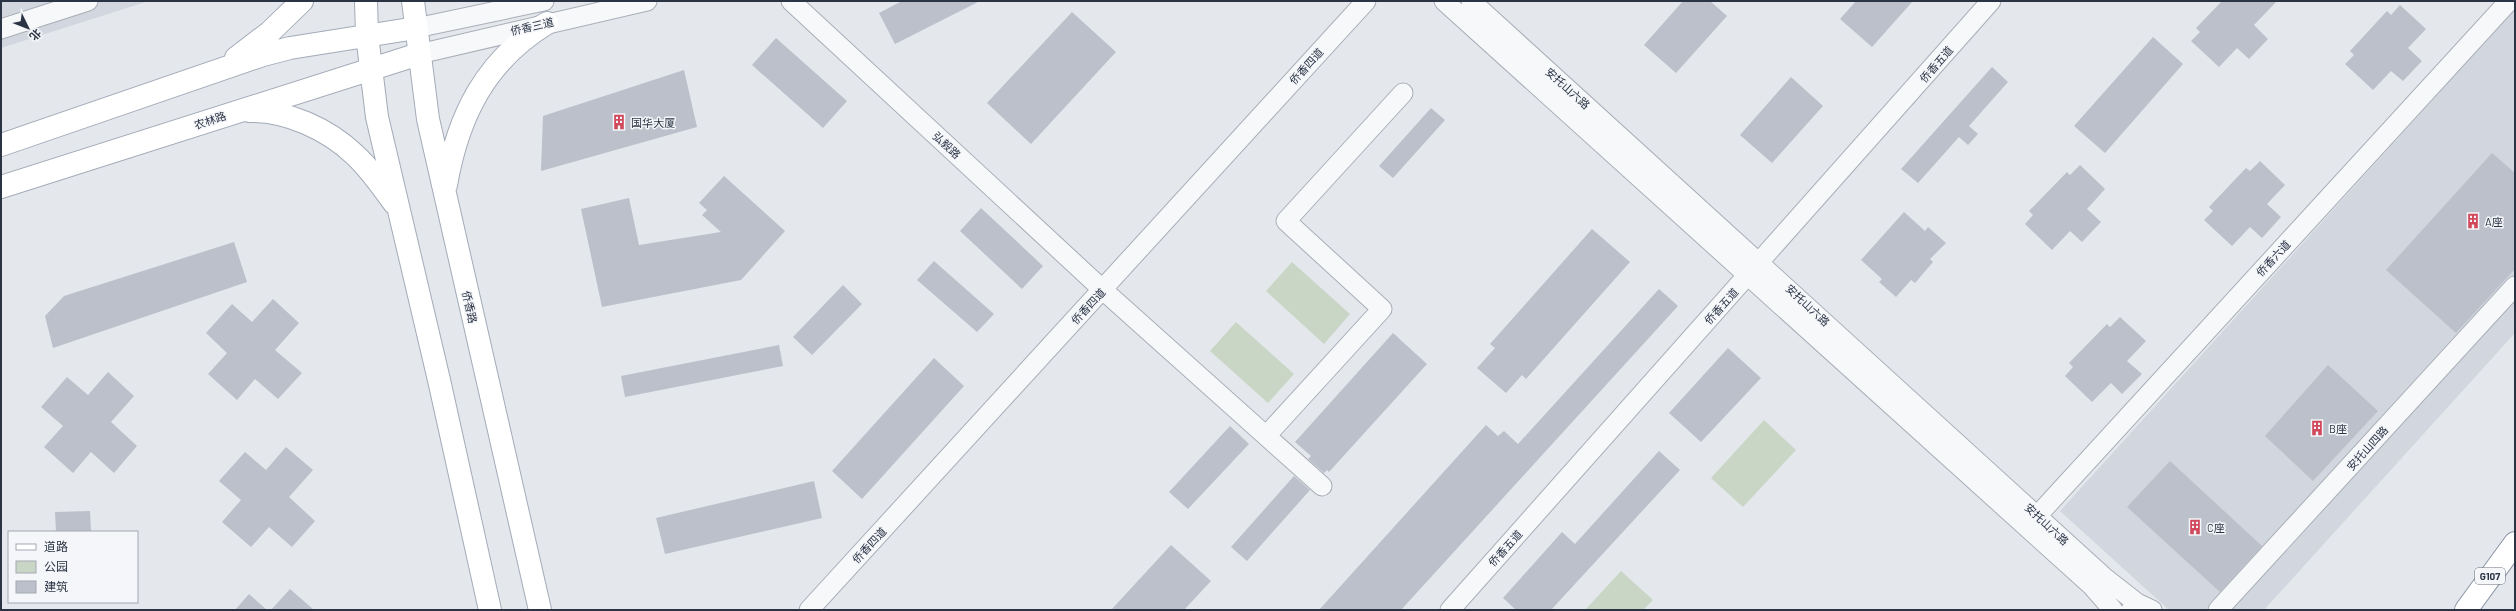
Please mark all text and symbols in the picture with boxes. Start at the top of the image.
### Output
north arrow [8,8,48,48]
street label: 侨香三道 [509,15,555,37]
text: 北 [27,27,44,44]
street label: 侨香五道 [1917,43,1955,85]
street label: 侨香四道 [1286,45,1326,87]
street label: 安托山六路 [1543,65,1593,111]
street label: 农林路 [192,109,228,131]
building icon: 国华大厦 [610,113,628,131]
place label: 国华大厦 [631,116,675,129]
street label: 弘毅路 [930,129,964,161]
building icon: A座 [2464,212,2482,230]
place label: A座 [2485,215,2503,228]
street label: 侨香六道 [2253,237,2293,279]
street label: 安托山六路 [1783,281,1833,329]
street label: 侨香四道 [1068,285,1108,327]
street label: 侨香五道 [1701,285,1741,327]
street label: 侨香路 [460,289,480,325]
building icon: B座 [2308,419,2326,437]
place label: B座 [2329,422,2347,435]
street label: 安托山四路 [2344,423,2390,473]
street label: 安托山六路 [2022,500,2072,548]
building icon: C座 [2186,518,2204,536]
place label: C座 [2207,521,2225,534]
street label: 侨香四道 [849,524,889,566]
street label: 侨香五道 [1485,527,1525,569]
legend [8,531,138,603]
text: 道路 [44,539,68,553]
text: 公园 [44,559,68,573]
road number: G107 [2475,568,2505,584]
text: 建筑 [44,579,68,593]

